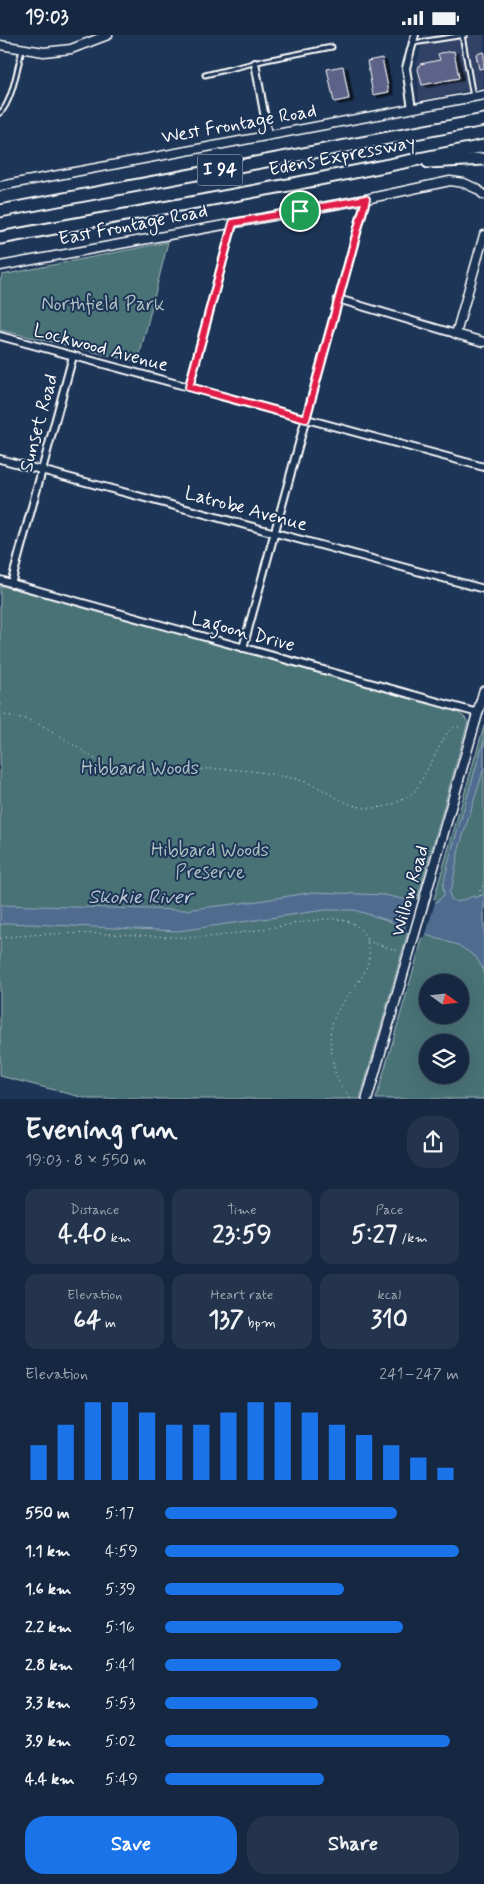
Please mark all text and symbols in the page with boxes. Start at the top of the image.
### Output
text: 19:03 [25,5,69,30]
street label: West Frontage Road [160,98,319,152]
street label: Edens Expressway [266,130,418,183]
road number: I 94 [198,155,242,185]
pin [279,190,321,232]
icon: arrive [286,197,314,225]
street label: East Frontage Road [56,198,210,254]
park label: Northfield Park [41,292,165,317]
street label: Lockwood Avenue [31,318,171,378]
street label: Sunset Road [14,371,64,475]
street label: Latrobe Avenue [182,481,310,537]
street label: Lagoon Drive [188,606,298,661]
park label: Hibbard Woods [81,756,199,781]
park label: Hibbard Woods Preserve [151,838,269,885]
street label: Willow Road [385,843,435,939]
water label: Skokie River [88,884,195,911]
north arrow [419,974,469,1024]
map controls [419,974,469,1084]
button: layers [419,1034,469,1084]
text: Evening run [25,1112,178,1149]
button: share [407,1116,459,1168]
text: 19:03 · 8 × 550 m [25,1150,146,1171]
text: Distance [70,1201,119,1219]
text: Time [227,1201,257,1219]
text: Pace [375,1201,403,1219]
text: 4.40 [58,1219,107,1252]
text: 23:59 [212,1219,272,1252]
text: 5:27 [351,1219,397,1252]
text: km [107,1229,131,1247]
text: /km [397,1229,428,1247]
text: Elevation [67,1286,122,1304]
text: Heart rate [211,1286,273,1304]
text: kcal [378,1286,401,1304]
text: 64 [73,1304,101,1337]
text: 137 [208,1304,244,1337]
text: 310 [371,1304,408,1337]
text: m [101,1314,116,1332]
text: bpm [244,1314,276,1332]
text: Elevation [25,1364,88,1385]
text: 241–247 m [379,1364,459,1385]
text: 550 m [25,1503,70,1524]
text: 5:17 [105,1503,134,1524]
text: 1.1 km [25,1541,70,1562]
text: 4:59 [105,1541,138,1562]
text: 1.6 km [25,1579,71,1600]
text: 5:39 [105,1579,136,1600]
text: 2.2 km [25,1617,72,1638]
text: 5:16 [105,1617,135,1638]
text: 2.8 km [25,1655,73,1676]
text: 5:41 [105,1655,135,1676]
text: 3.3 km [25,1693,70,1714]
text: 5:53 [105,1693,135,1714]
text: 3.9 km [25,1731,71,1752]
text: 5:02 [105,1731,136,1752]
text: 4.4 km [25,1769,75,1790]
text: 5:49 [105,1769,138,1790]
button: Save [25,1816,237,1874]
button: Share [247,1816,459,1874]

